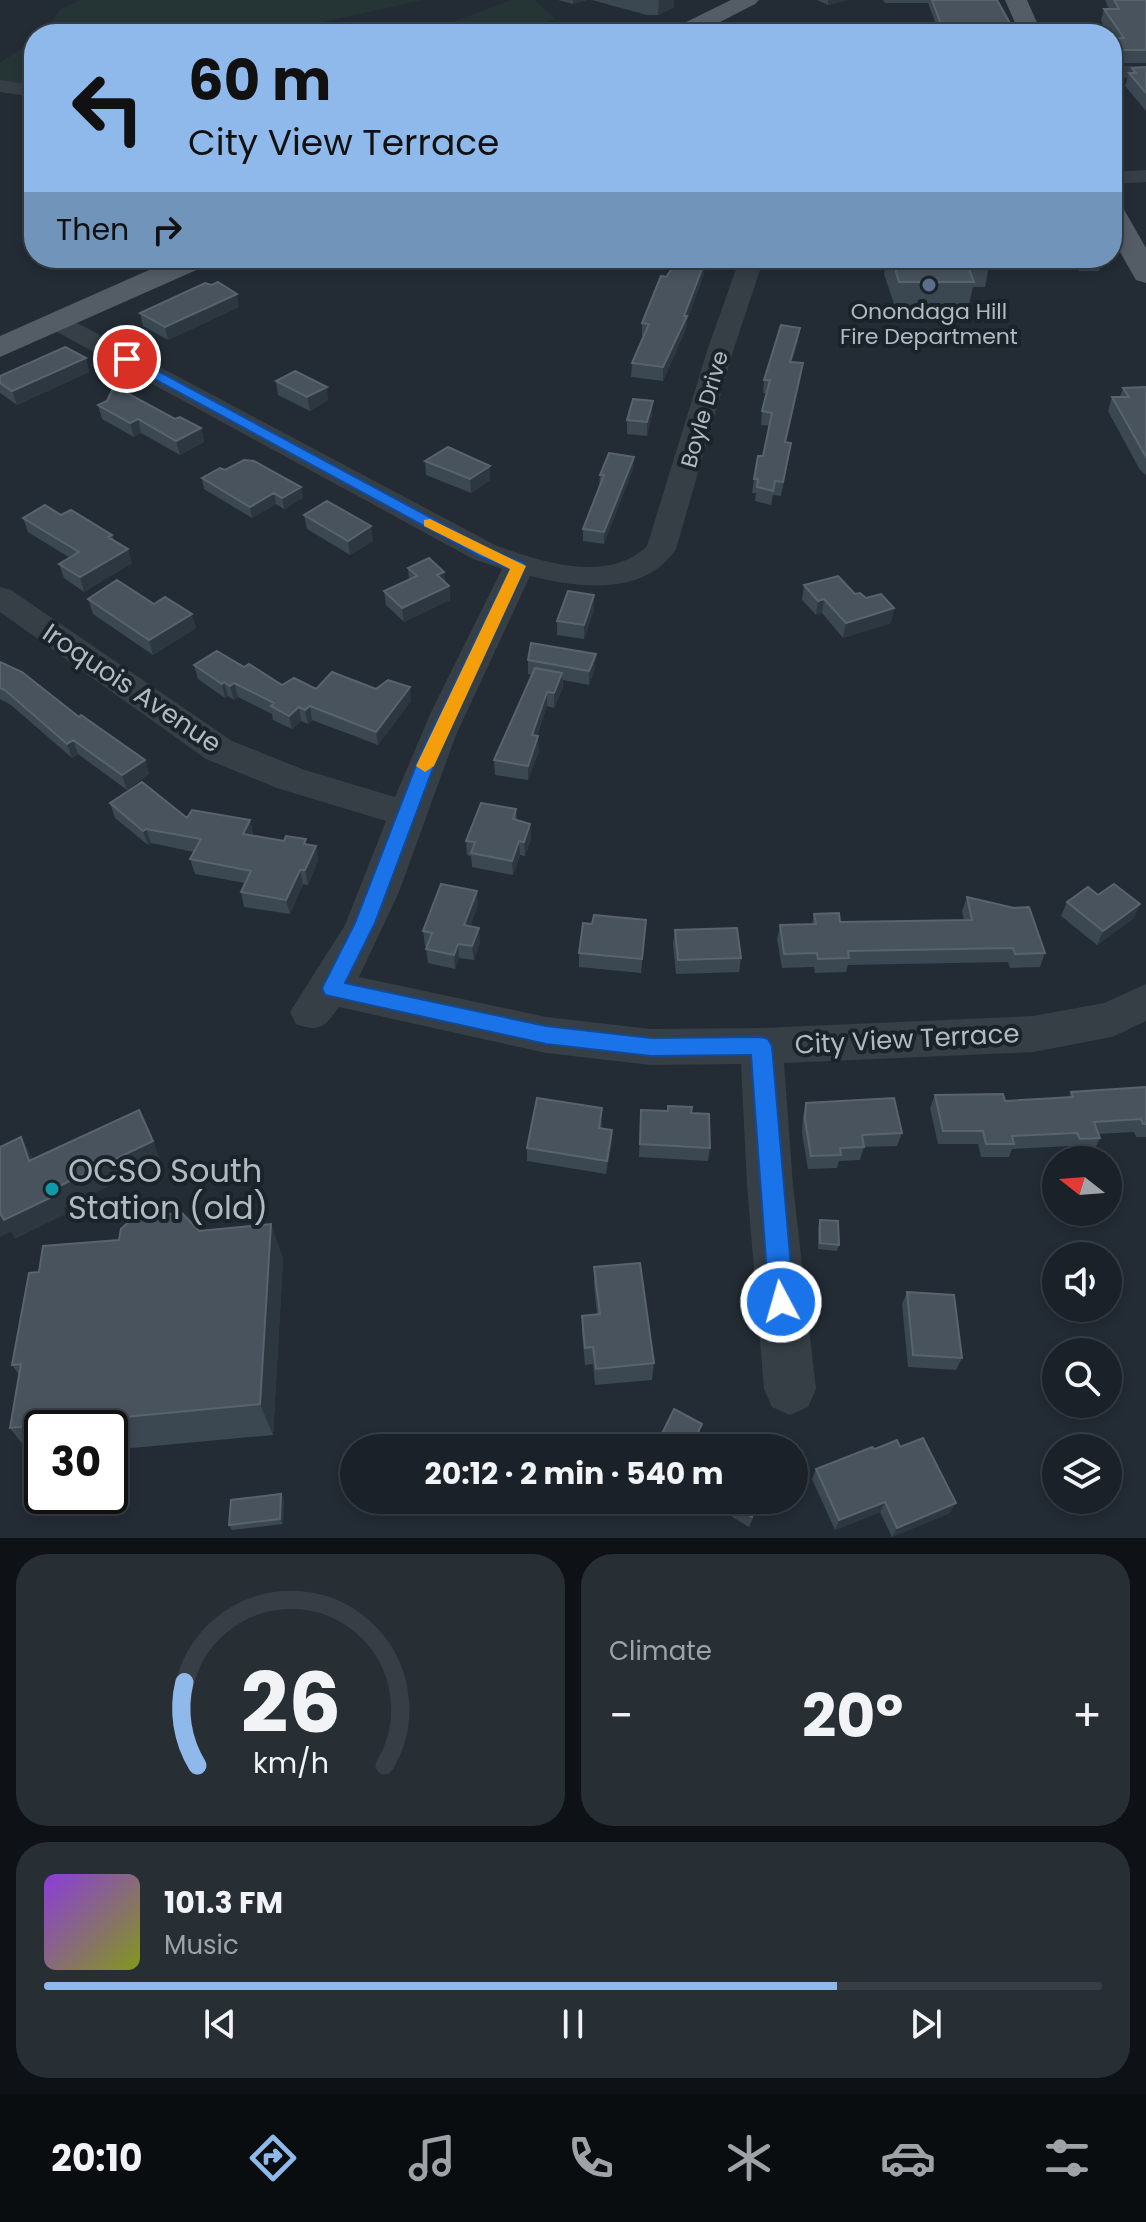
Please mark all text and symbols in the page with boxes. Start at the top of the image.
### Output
text: 60 m [188,41,331,120]
icon: left [56,56,160,160]
text: City View Terrace [188,117,499,168]
text: Then [56,208,129,251]
icon: right [145,208,189,252]
marker: Onondaga Hill Fire Department [920,276,938,294]
place label: Onondaga Hill Fire Department [840,296,1018,352]
pin [93,325,161,393]
icon: arrive [105,337,149,381]
street label: Boyle Drive [673,347,736,471]
street label: Iroquois Avenue [36,615,228,761]
street label: City View Terrace [794,1015,1020,1063]
north arrow [1042,1146,1122,1226]
map controls [1042,1146,1122,1514]
place label: OCSO South Station (old) [68,1148,268,1230]
marker: OCSO South Station (old) [43,1180,61,1198]
button: sound [1042,1242,1122,1322]
position arrow [739,1260,823,1344]
button: search [1042,1338,1122,1418]
speed limit sign: 30 [24,1410,128,1514]
button: layers [1042,1434,1122,1514]
text: 20:12 · 2 min · 540 m [425,1452,723,1495]
text: Climate [609,1633,712,1669]
text: 26 [240,1645,341,1761]
text: 20° [802,1674,903,1758]
text: − [609,1685,633,1746]
text: + [1072,1685,1102,1746]
text: km/h [252,1743,329,1783]
text: 101.3 FM [164,1881,283,1924]
text: Music [164,1927,239,1963]
icon: previous [198,2002,242,2046]
icon: pause [551,2002,595,2046]
icon: next [904,2002,948,2046]
icon: directions [245,2130,301,2186]
icon: music [404,2130,460,2186]
icon: phone [563,2130,619,2186]
icon: climate [721,2130,777,2186]
icon: car [880,2130,936,2186]
icon: filters [1039,2130,1095,2186]
text: 20:10 [51,2133,143,2184]

